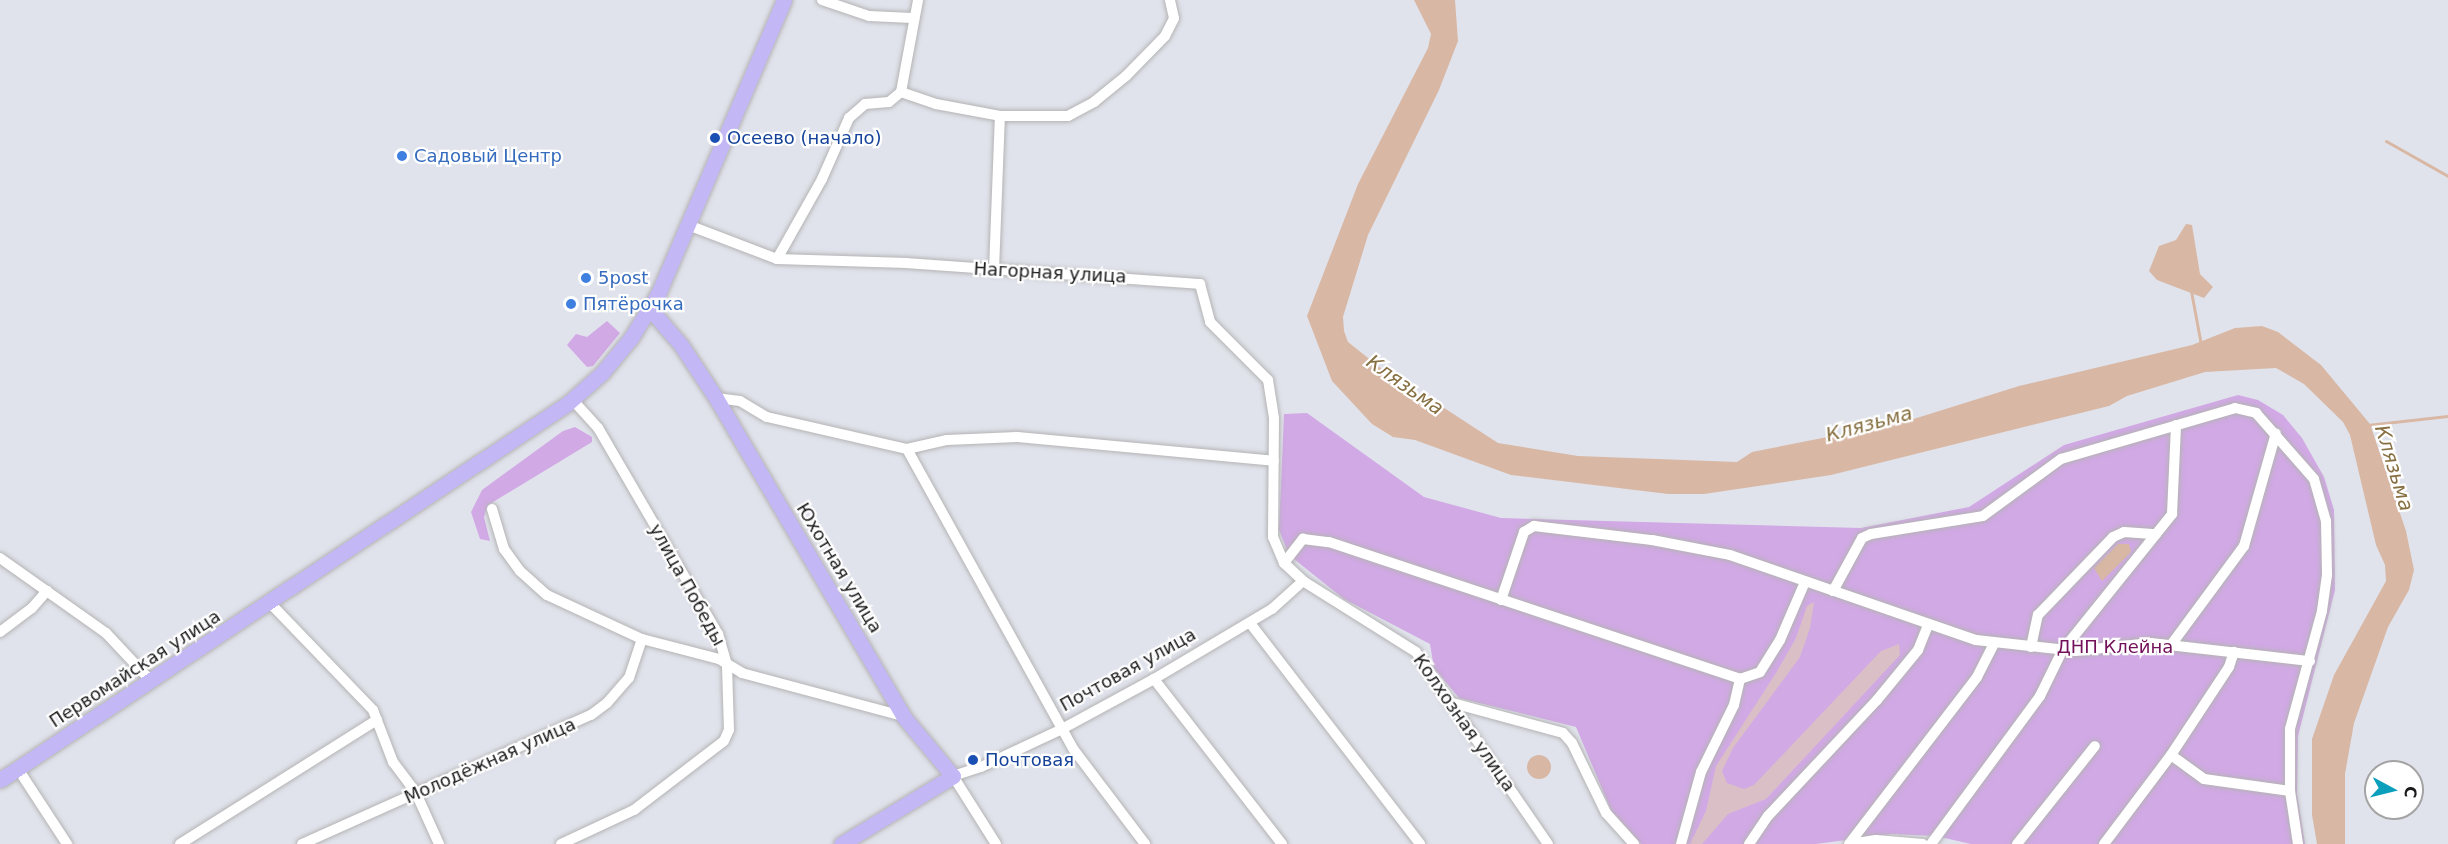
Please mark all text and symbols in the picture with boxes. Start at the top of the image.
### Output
place label: Осеево (начало) [727,127,882,149]
marker: Осеево (начало) [708,131,722,145]
place label: Садовый Центр [414,145,562,167]
marker: Садовый Центр [395,149,409,163]
street label: Нагорная улица [973,258,1127,288]
place label: 5post [598,267,648,289]
marker: 5post [579,271,593,285]
place label: Пятёрочка [583,293,684,315]
marker: Пятёрочка [564,297,578,311]
water label: Клязьма [1362,350,1448,420]
water label: Клязьма [1823,401,1915,447]
water label: Клязьма [2370,422,2418,514]
street label: Юхотная улица [792,499,886,637]
street label: улица Победы [645,520,729,650]
street label: Первомайская улица [45,606,225,732]
street label: Почтовая улица [1056,624,1200,716]
park label: ДНП Клейна [2057,636,2173,658]
street label: Колхозная улица [1408,650,1520,796]
street label: Молодёжная улица [401,713,579,809]
place label: Почтовая [985,749,1074,771]
marker: Почтовая [966,753,980,767]
north arrow [2364,760,2424,820]
text: С [2400,785,2421,799]

